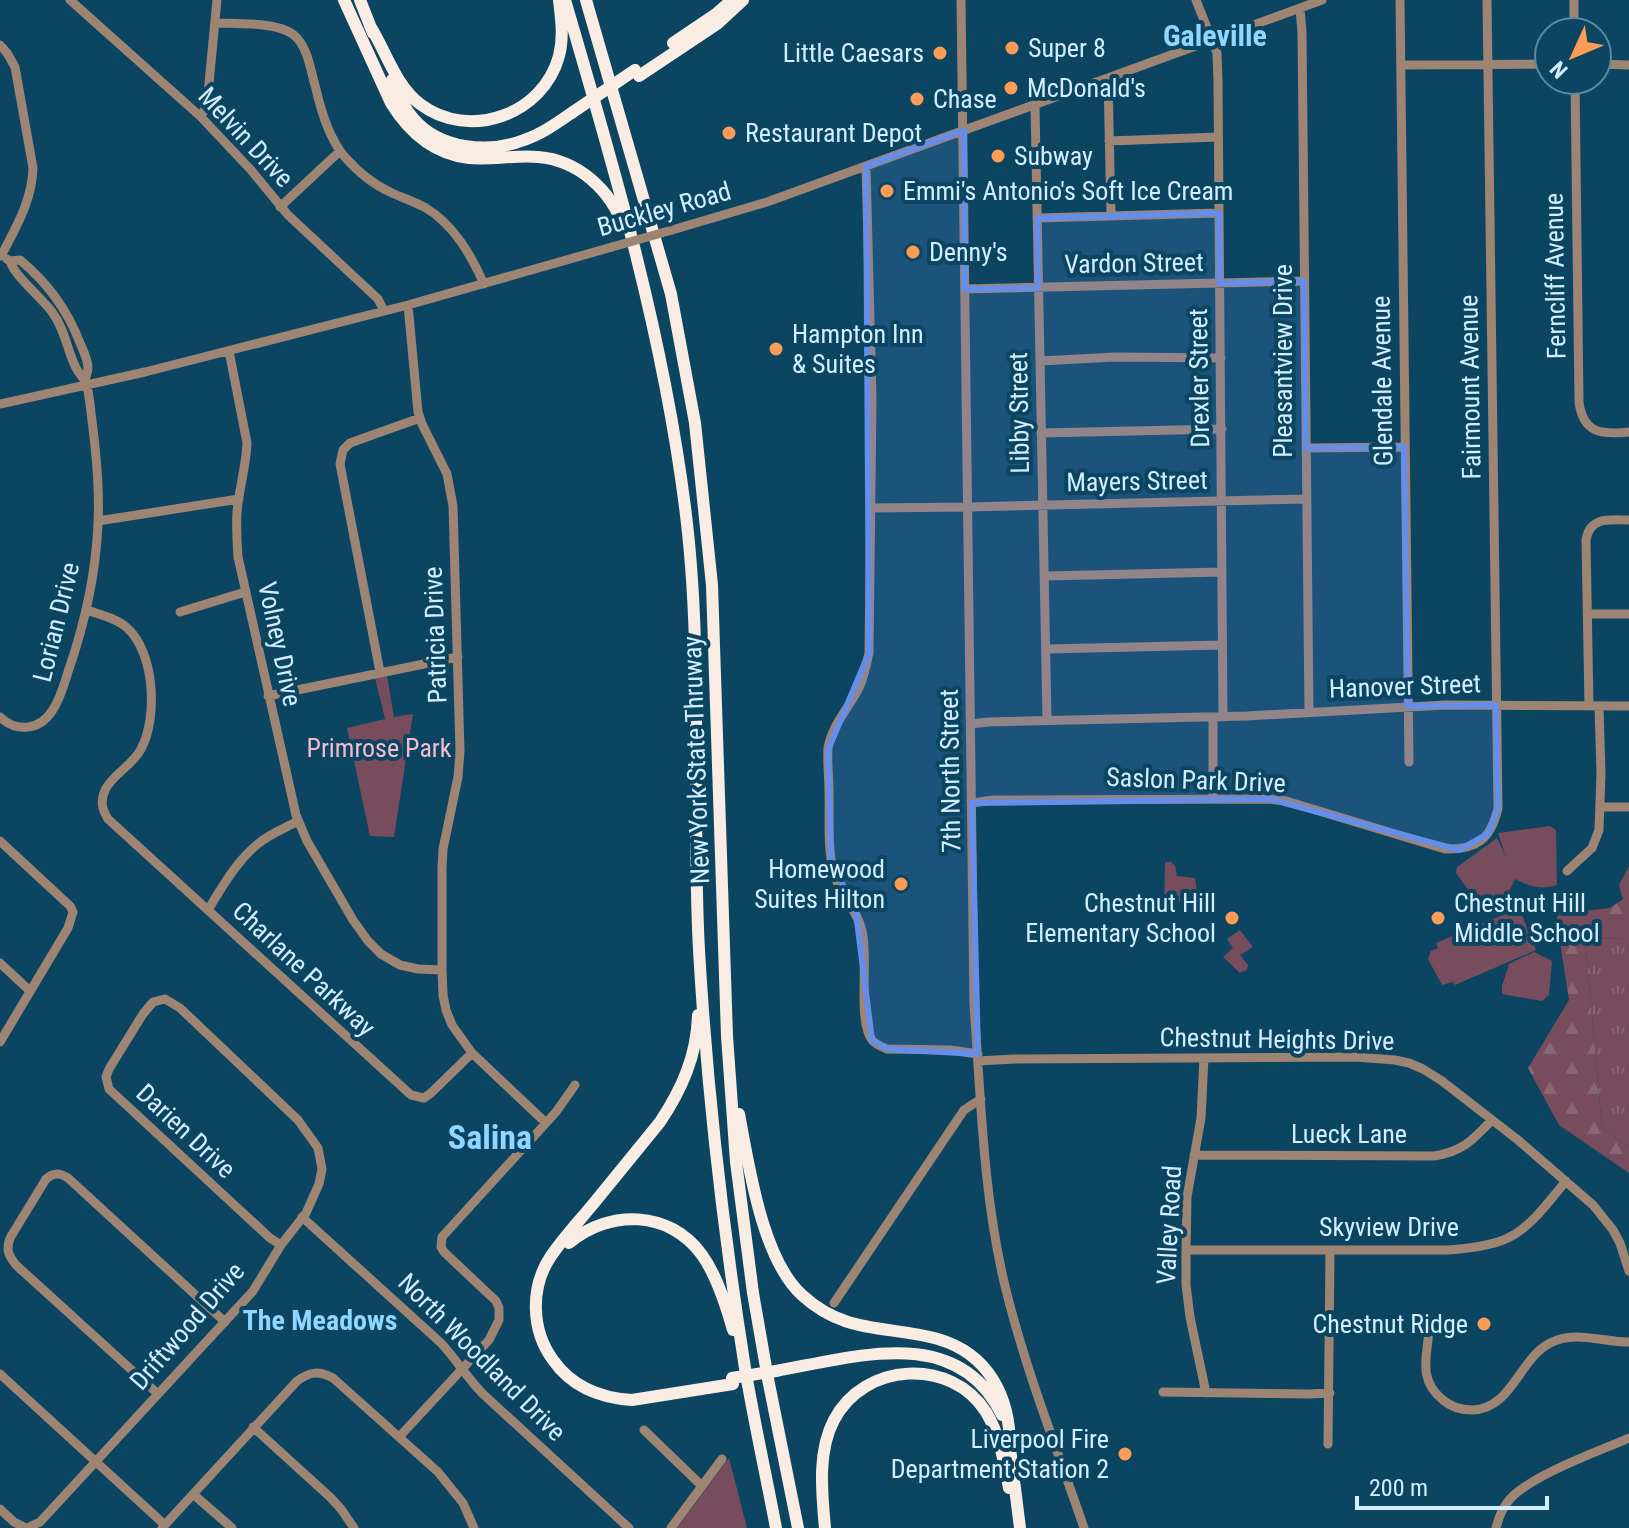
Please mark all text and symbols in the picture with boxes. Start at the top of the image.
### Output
north arrow [1533,16,1613,96]
district label: Galeville [1163,18,1267,53]
place label: Super 8 [1028,33,1106,63]
place label: Little Caesars [783,38,924,68]
marker: Super 8 [1003,39,1021,57]
marker: Little Caesars [931,44,949,62]
text: N [1545,56,1573,83]
place label: McDonald's [1027,73,1146,103]
marker: McDonald's [1002,79,1020,97]
street label: Melvin Drive [192,81,300,193]
place label: Chase [933,84,997,114]
marker: Chase [908,90,926,108]
place label: Restaurant Depot [745,118,922,148]
marker: Restaurant Depot [720,124,738,142]
place label: Subway [1014,141,1093,171]
marker: Subway [989,147,1007,165]
street label: Buckley Road [594,176,734,242]
place label: Emmi's Antonio's Soft Ice Cream [903,176,1233,206]
marker: Emmi's Antonio's Soft Ice Cream [878,182,896,200]
street label: Ferncliff Avenue [1539,193,1571,359]
place label: Denny's [929,237,1008,267]
marker: Denny's [904,243,922,261]
street label: Vardon Street [1064,247,1204,279]
street label: Pleasantview Drive [1268,264,1298,458]
street label: Fairmount Avenue [1453,294,1487,480]
street label: Glendale Avenue [1366,296,1398,466]
street label: Drexler Street [1183,308,1215,448]
place label: Hampton Inn & Suites [792,319,924,379]
marker: Hampton Inn & Suites [767,340,785,358]
street label: Libby Street [1003,352,1035,474]
street label: Mayers Street [1066,465,1208,497]
street label: Lorian Drive [27,559,85,685]
street label: Patricia Drive [418,566,452,704]
street label: Volney Drive [252,579,308,709]
street label: New York State Thruway [677,635,715,885]
street label: Hanover Street [1329,668,1481,704]
street label: 7th North Street [934,689,966,853]
park label: Primrose Park [307,733,452,763]
street label: Saslon Park Drive [1106,762,1286,798]
place label: Homewood Suites Hilton [754,854,885,914]
marker: Homewood Suites Hilton [892,875,910,893]
place label: Chestnut Hill Elementary School [1025,888,1216,948]
place label: Chestnut Hill Middle School [1454,888,1600,948]
street label: Charlane Parkway [227,896,381,1043]
marker: Chestnut Hill Elementary School [1223,909,1241,927]
marker: Chestnut Hill Middle School [1429,909,1447,927]
street label: Chestnut Heights Drive [1159,1022,1395,1056]
street label: Darien Drive [130,1078,242,1184]
district label: Salina [448,1117,532,1157]
street label: Lueck Lane [1291,1119,1407,1149]
street label: Valley Road [1151,1165,1187,1285]
street label: Skyview Drive [1319,1212,1459,1242]
street label: Driftwood Drive [124,1256,250,1396]
street label: North Woodland Drive [392,1267,572,1447]
district label: The Meadows [243,1304,397,1337]
place label: Chestnut Ridge [1312,1309,1468,1339]
marker: Chestnut Ridge [1475,1315,1493,1333]
place label: Liverpool Fire Department Station 2 [891,1424,1109,1484]
marker: Liverpool Fire Department Station 2 [1116,1445,1134,1463]
scale bar [1357,1460,1547,1510]
text: 200 m [1369,1474,1428,1502]

